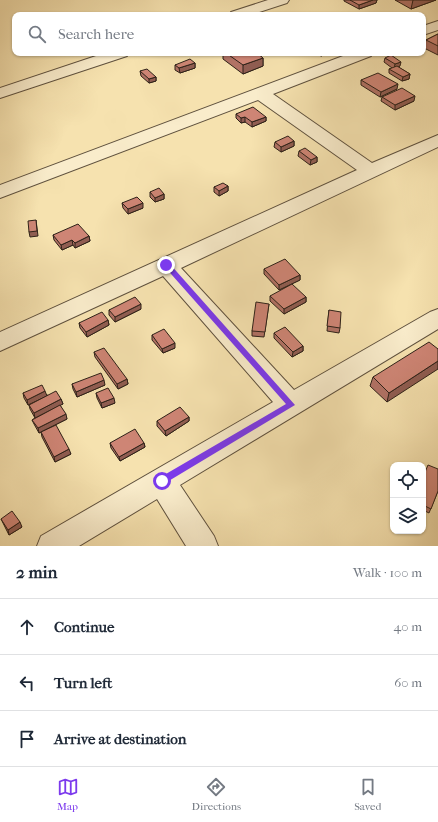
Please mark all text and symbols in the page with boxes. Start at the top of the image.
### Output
search box [12,12,426,56]
icon: search [26,23,48,45]
text: Search here [58,25,134,43]
route end [157,256,175,274]
map controls [390,462,426,534]
button: locate [390,462,426,498]
route start [153,472,171,490]
button: layers [390,498,426,534]
text: 2 min [16,562,57,582]
text: Walk · 100 m [353,565,422,580]
icon: ahead [16,616,38,638]
text: Continue [54,618,114,636]
text: 40 m [394,619,422,634]
icon: left [16,672,38,694]
text: Turn left [54,674,112,692]
text: 60 m [394,675,422,690]
icon: arrive [16,728,38,750]
text: Arrive at destination [54,730,186,748]
tab: Map [57,776,79,813]
tab: Directions [192,776,241,813]
tab: Saved [354,776,381,813]

